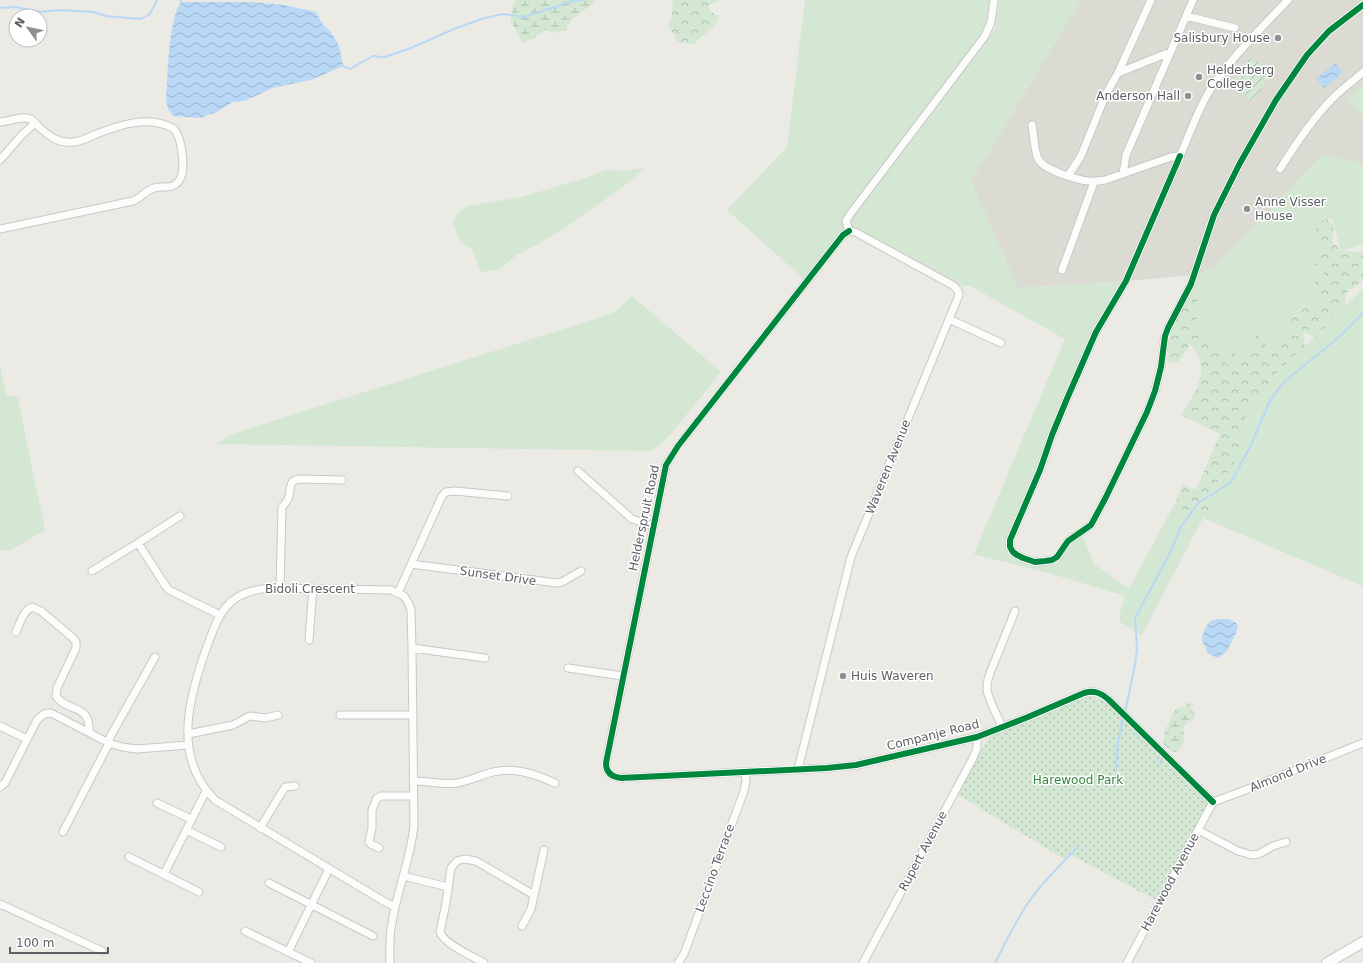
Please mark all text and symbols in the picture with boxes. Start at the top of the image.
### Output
north arrow [8,8,48,48]
text: N [12,15,28,30]
place label: Salisbury House [1173,31,1270,45]
marker: Salisbury House [1273,33,1283,43]
place label: Helderberg College [1207,63,1274,91]
marker: Helderberg College [1194,72,1204,82]
place label: Anderson Hall [1096,89,1180,103]
marker: Anderson Hall [1183,91,1193,101]
place label: Anne Visser House [1255,195,1326,223]
marker: Anne Visser House [1242,204,1252,214]
street label: Waveren Avenue [863,418,913,516]
street label: Helderspruit Road [626,464,662,572]
street label: Sunset Drive [459,564,537,588]
street label: Bidoli Crescent [265,582,355,596]
place label: Huis Waveren [851,669,934,683]
marker: Huis Waveren [838,671,848,681]
street label: Companje Road [885,717,981,753]
street label: Almond Drive [1248,751,1328,795]
park label: Harewood Park [1033,773,1123,787]
street label: Rupert Avenue [896,809,950,893]
street label: Leccino Terrace [693,822,737,914]
street label: Harewood Avenue [1138,831,1202,933]
scale bar [10,929,108,955]
text: 100 m [16,936,54,950]

